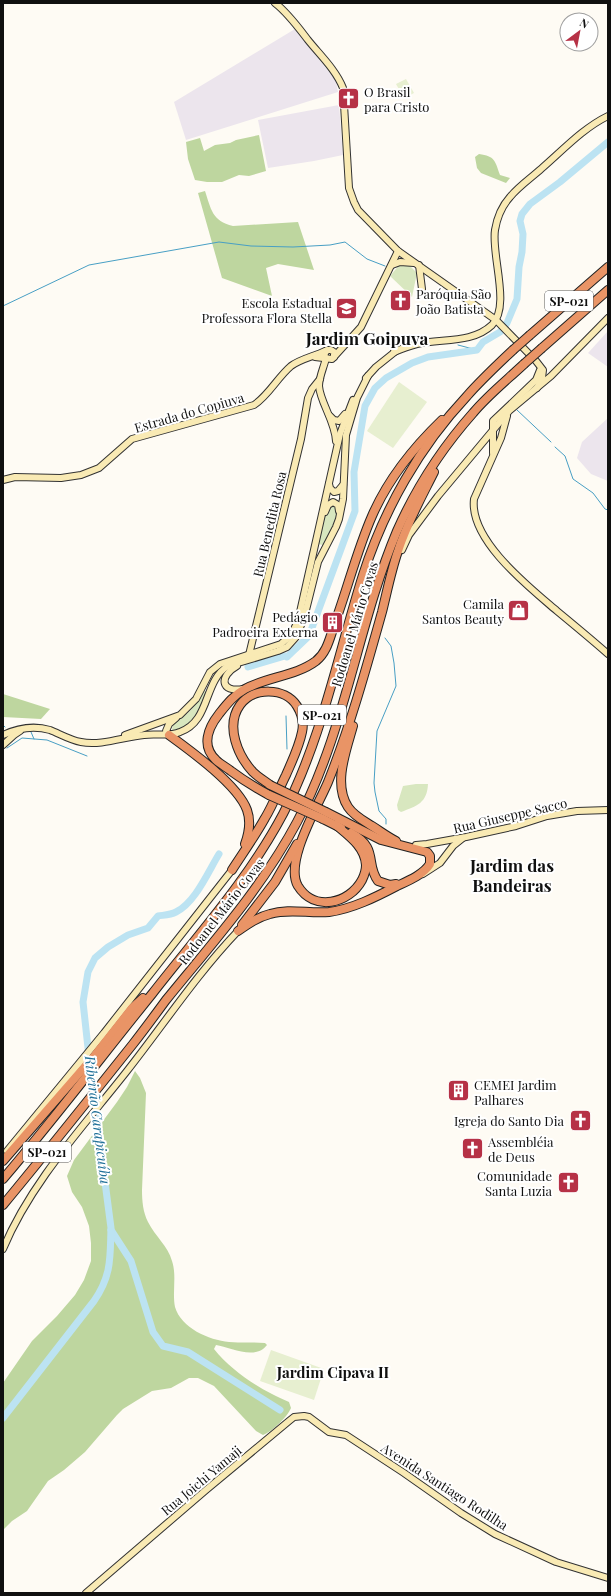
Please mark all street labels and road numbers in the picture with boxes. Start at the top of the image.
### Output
road number: SP-021 [545,291,593,311]
street label: Estrada do Copiuva [132,388,246,436]
street label: Rua Benedita Rosa [249,469,290,578]
street label: Rodoanel Mário Covas [327,559,381,689]
road number: SP-021 [298,705,346,725]
street label: Rua Giuseppe Sacco [451,794,569,836]
street label: Rodoanel Mário Covas [174,854,268,968]
road number: SP-021 [23,1142,71,1162]
street label: Avenida Santiago Rodilha [378,1438,512,1534]
street label: Rua Joichi Yamaji [157,1441,245,1519]

